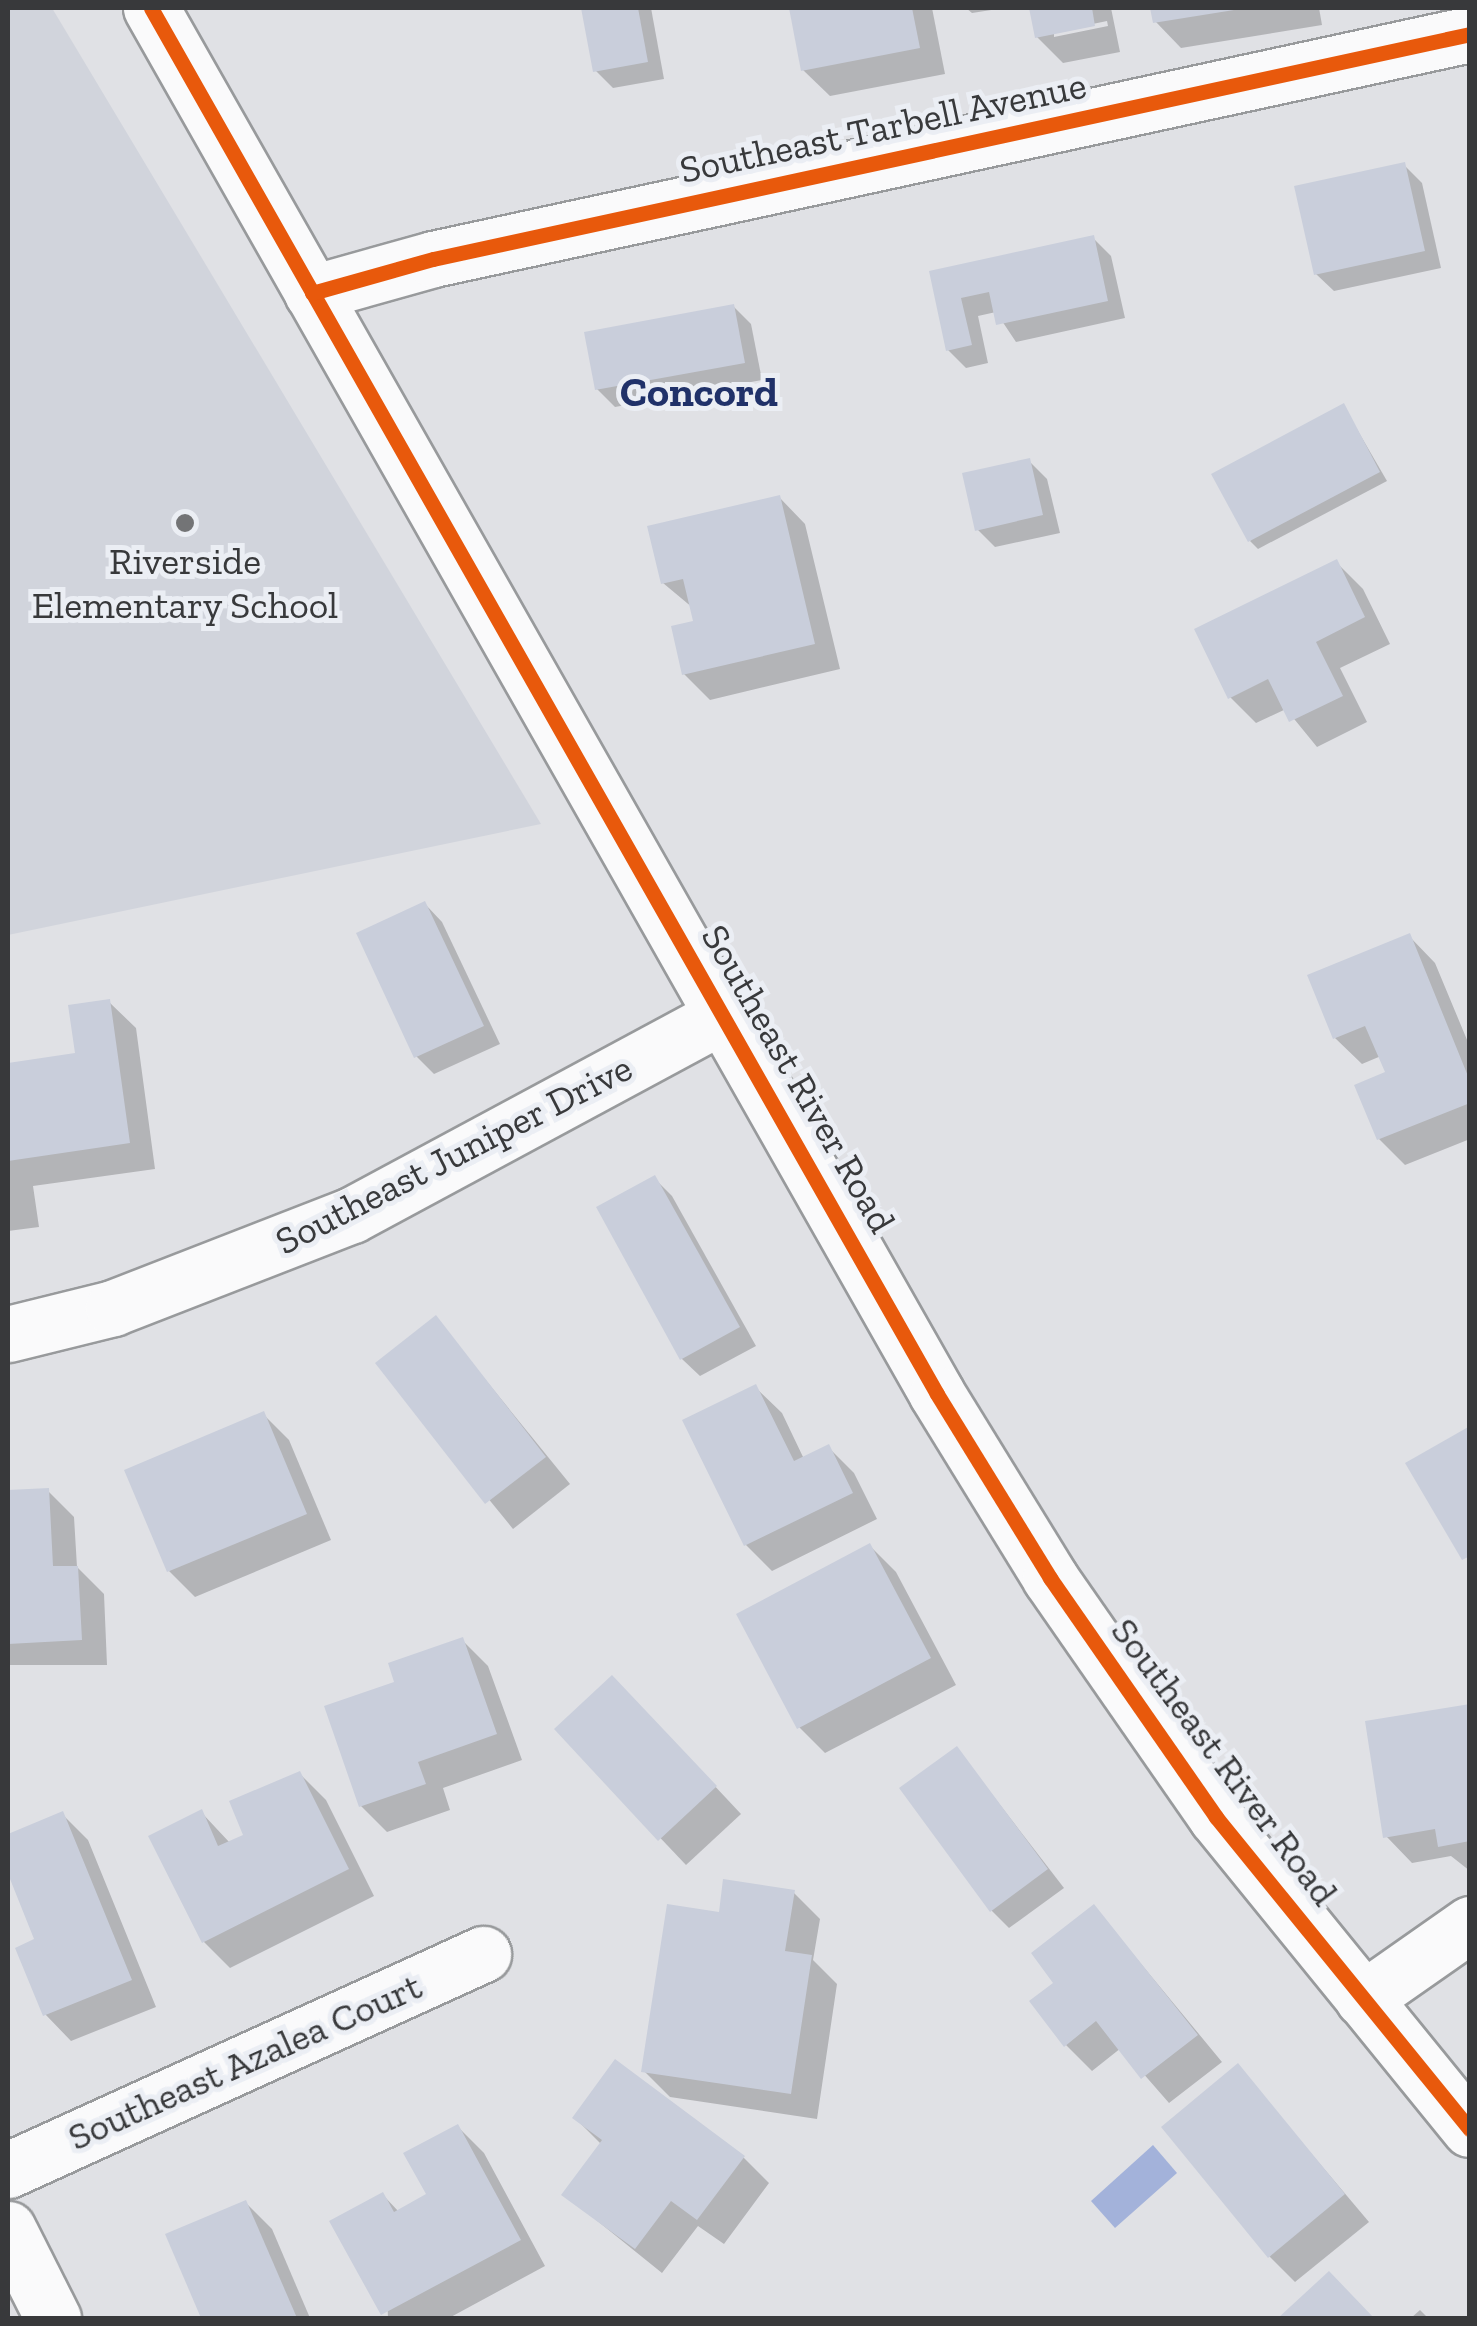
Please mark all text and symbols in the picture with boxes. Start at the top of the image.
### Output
street label: Southeast Tarbell Avenue [675,62,1091,194]
district label: Concord [620,367,778,417]
marker: Riverside Elementary School [174,512,196,534]
place label: Riverside Elementary School [31,539,339,628]
street label: Southeast River Road [691,917,905,1241]
street label: Southeast Juniper Drive [268,1045,640,1265]
street label: Southeast River Road [1101,1609,1347,1915]
street label: Southeast Azalea Court [61,1963,429,2161]

